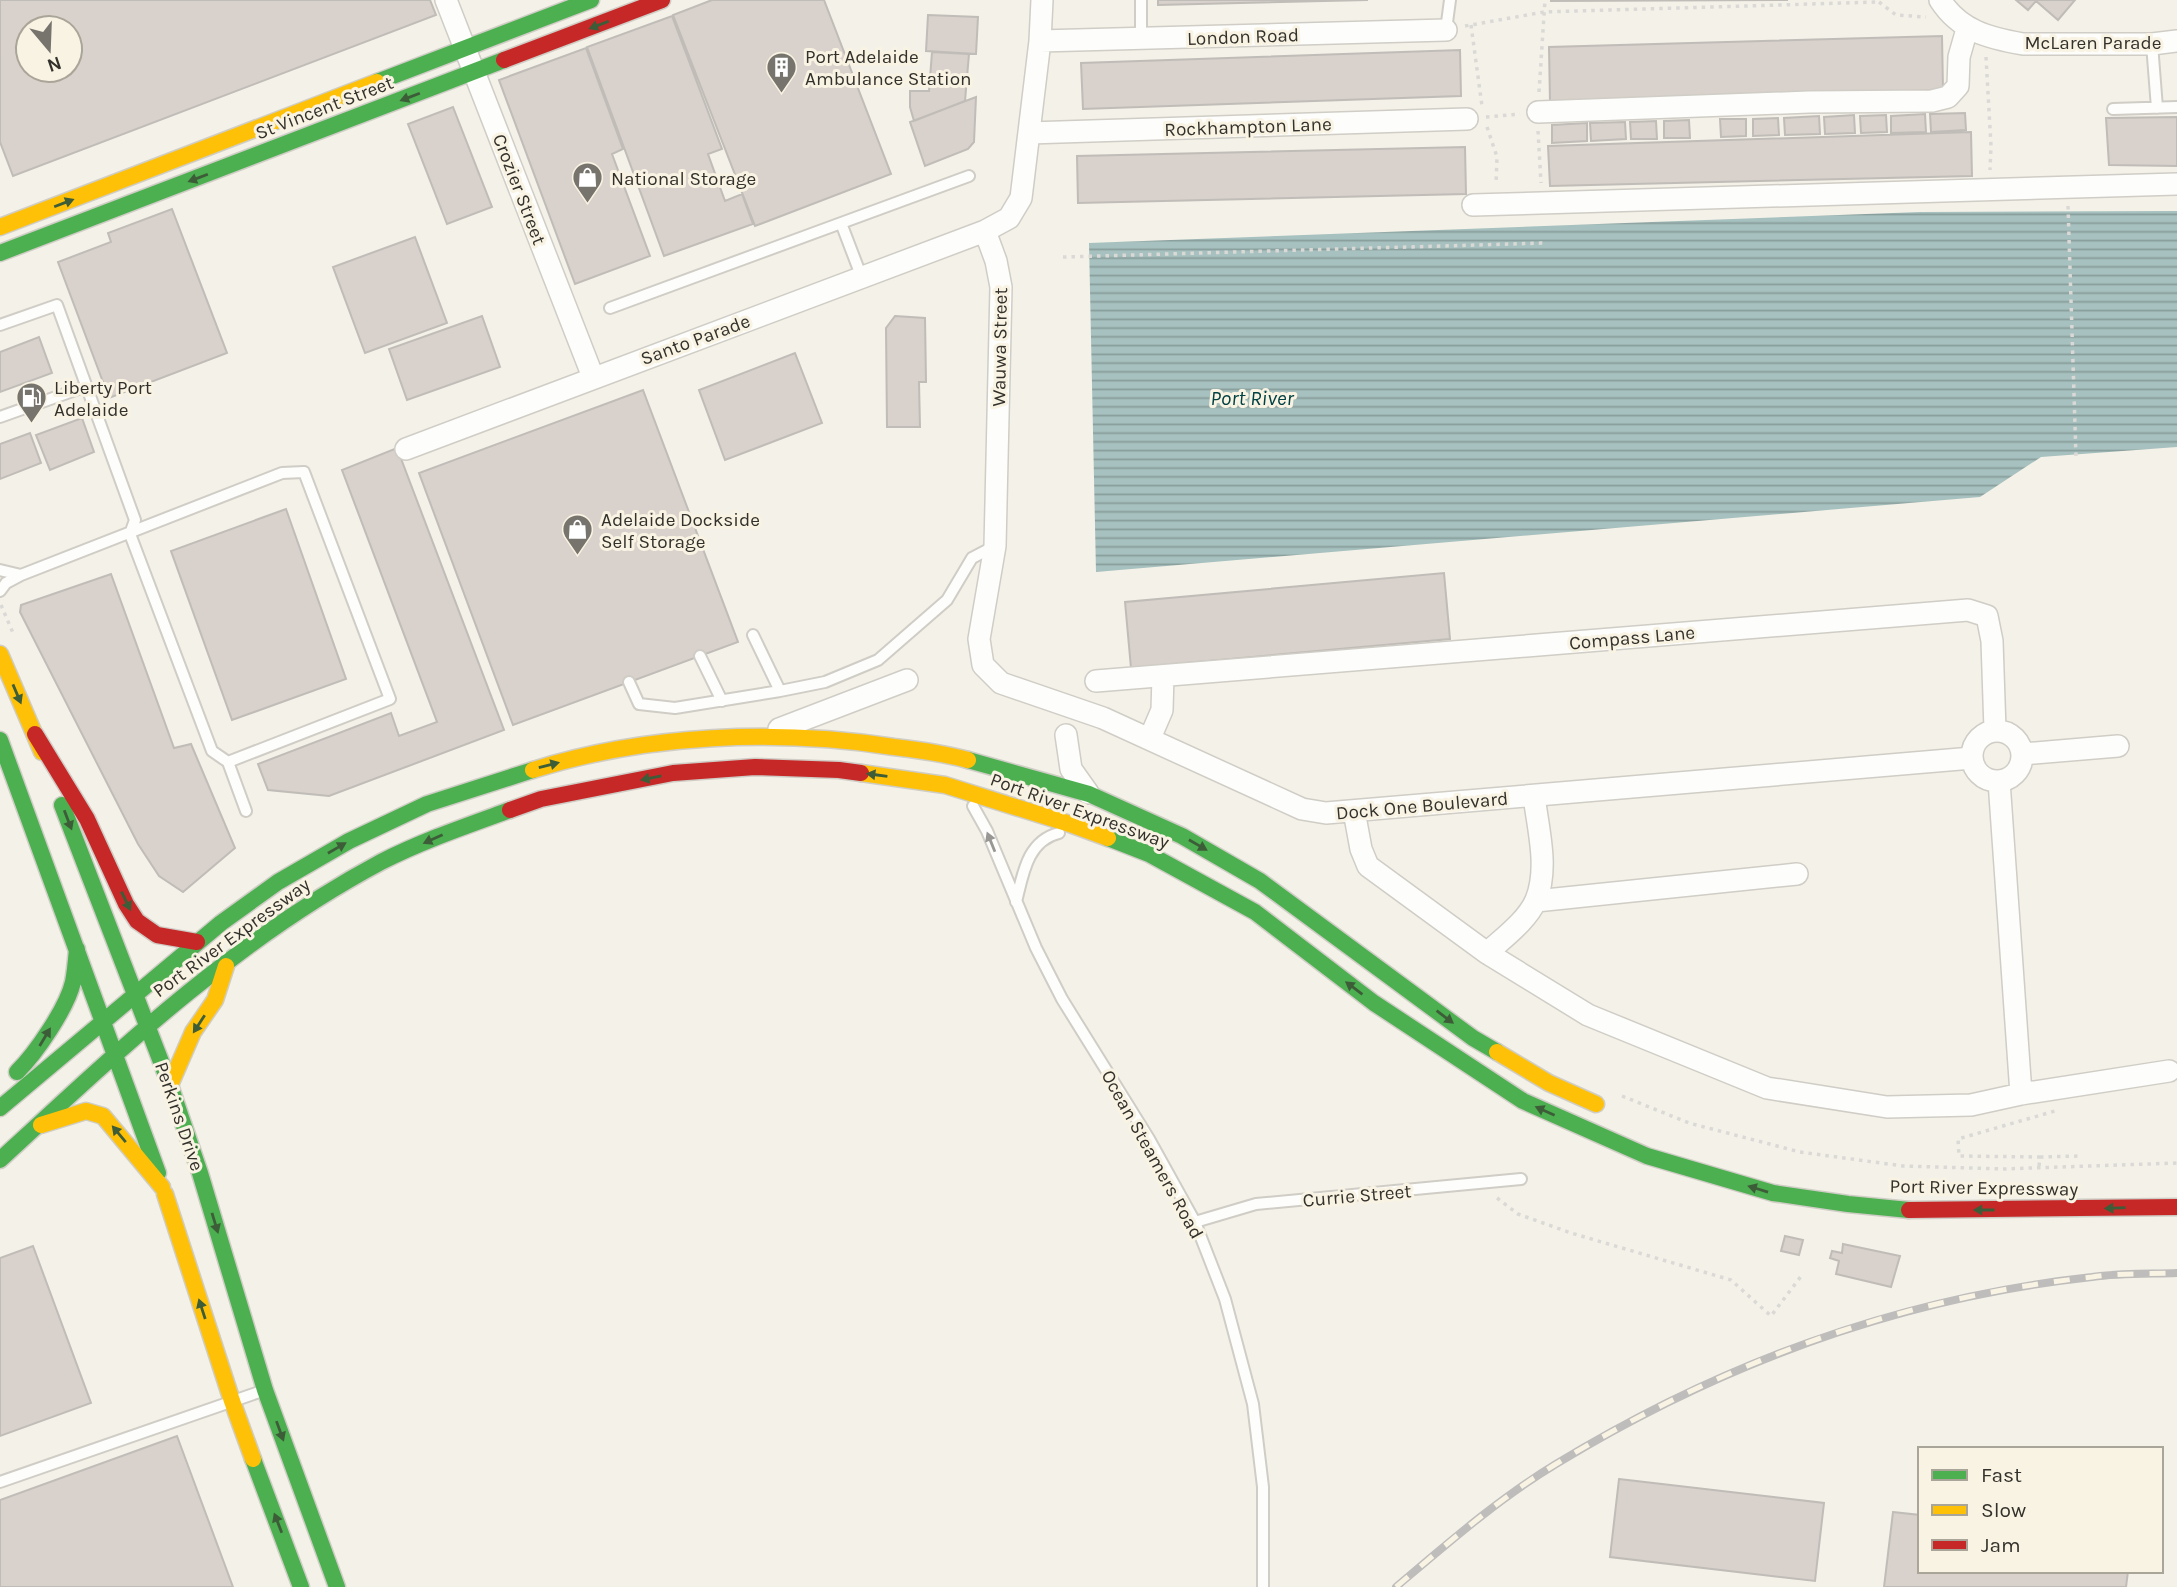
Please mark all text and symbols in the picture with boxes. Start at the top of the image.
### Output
north arrow [14,14,84,84]
one-way arrow [588,19,609,30]
street label: London Road [1187,24,1299,50]
street label: McLaren Parade [2024,32,2162,54]
place label: Port Adelaide Ambulance Station [805,46,972,90]
building icon: Port Adelaide Ambulance Station [765,50,799,94]
text: N [44,52,64,77]
street label: St Vincent Street [252,72,396,144]
one-way arrow [400,92,421,103]
street label: Rockhampton Lane [1164,113,1332,141]
street label: Crozier Street [488,131,550,248]
shop icon: National Storage [571,161,605,205]
place label: National Storage [611,168,756,190]
one-way arrow [187,172,208,183]
one-way arrow [53,197,74,208]
street label: Wauwa Street [988,287,1012,407]
street label: Santo Parade [638,310,753,370]
place label: Liberty Port Adelaide [54,377,152,421]
fuel station icon: Liberty Port Adelaide [14,381,48,425]
water label: Port River [1210,386,1294,410]
place label: Adelaide Dockside Self Storage [601,509,760,553]
shop icon: Adelaide Dockside Self Storage [561,513,595,557]
street label: Compass Lane [1568,622,1696,654]
one-way arrow [12,683,23,704]
one-way arrow [538,759,560,770]
street label: Port River Expressway [987,768,1172,854]
one-way arrow [866,769,888,780]
one-way arrow [640,772,662,783]
street label: Dock One Boulevard [1335,788,1509,824]
one-way arrow [63,810,74,831]
one-way arrow [986,831,997,852]
one-way arrow [423,833,443,845]
one-way arrow [1188,839,1208,851]
one-way arrow [328,842,347,854]
street label: Port River Expressway [149,873,314,1002]
one-way arrow [120,891,131,911]
one-way arrow [1345,981,1363,995]
one-way arrow [1436,1009,1454,1023]
one-way arrow [192,1015,205,1034]
one-way arrow [39,1028,51,1047]
street label: Perkins Drive [150,1059,208,1174]
street label: Ocean Steamers Road [1097,1066,1208,1243]
one-way arrow [1535,1105,1555,1117]
one-way arrow [112,1126,127,1143]
street label: Port River Expressway [1890,1175,2079,1201]
street label: Currie Street [1302,1180,1412,1212]
one-way arrow [1747,1183,1768,1193]
one-way arrow [2103,1203,2125,1214]
one-way arrow [1973,1205,1995,1216]
one-way arrow [210,1213,220,1234]
one-way arrow [196,1298,207,1319]
one-way arrow [274,1420,285,1441]
legend [1918,1447,2163,1573]
text: Fast [1981,1463,2022,1487]
text: Slow [1981,1498,2026,1522]
one-way arrow [272,1513,283,1534]
text: Jam [1981,1533,2021,1557]

